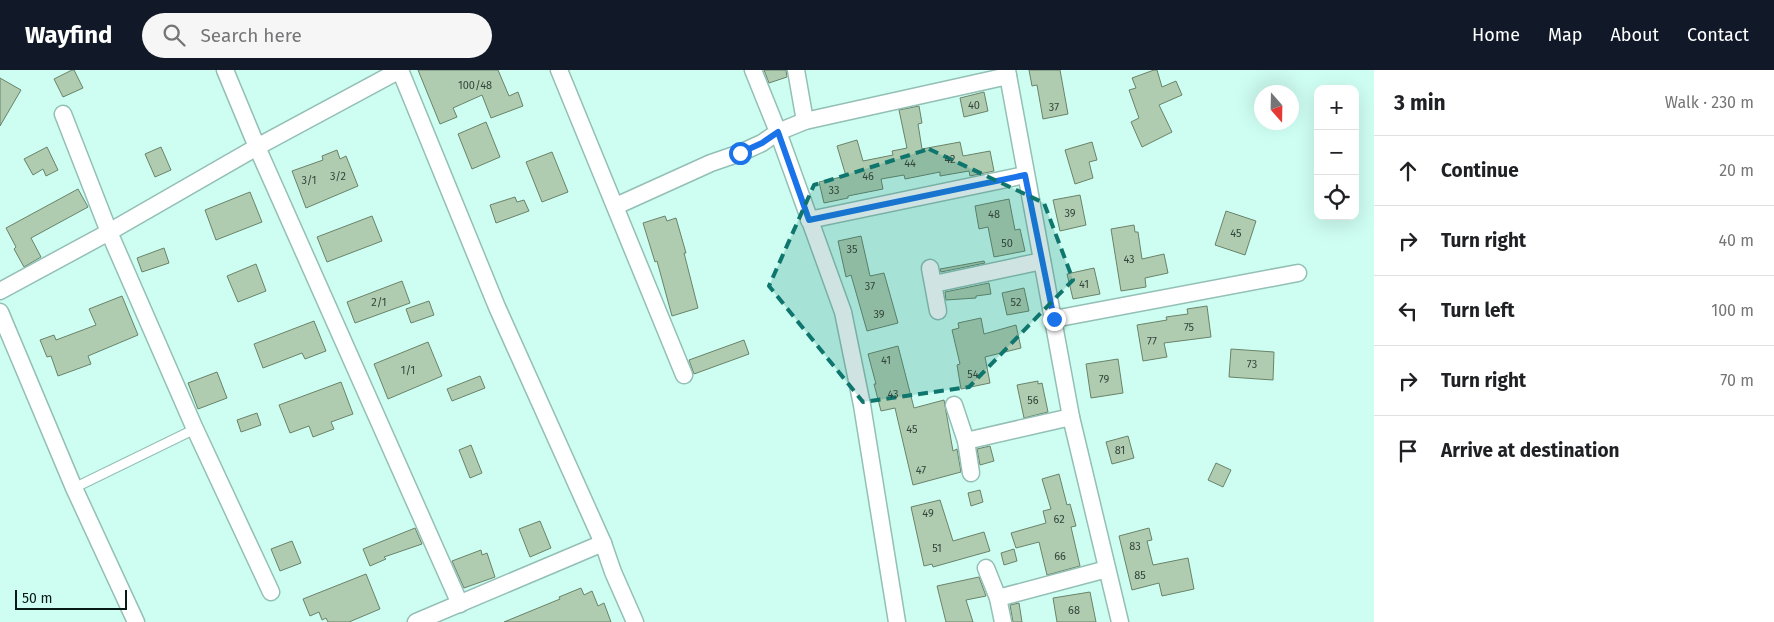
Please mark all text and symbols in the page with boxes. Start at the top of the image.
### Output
search box [142,13,492,58]
text: Wayfind [25,21,112,49]
icon: search [160,21,188,49]
text: Search here [200,24,302,47]
text: Home [1472,24,1520,46]
text: Map [1548,24,1582,46]
text: About [1610,24,1659,46]
text: Contact [1687,24,1749,46]
house number: 100/48 [458,79,492,92]
north arrow [1254,85,1299,130]
map controls [1314,85,1359,220]
button: + [1314,85,1359,130]
text: 3 min [1394,90,1446,116]
text: Walk · 230 m [1665,93,1754,112]
house number: 40 [968,99,980,112]
house number: 37 [1049,101,1059,114]
button: − [1314,130,1359,175]
route start [729,142,752,165]
house number: 42 [944,153,956,166]
house number: 44 [904,157,916,170]
icon: ahead [1394,157,1422,185]
text: Continue [1441,159,1519,182]
text: 20 m [1719,161,1754,180]
house number: 3/2 [330,170,346,183]
house number: 46 [862,170,874,183]
house number: 3/1 [301,174,317,187]
button: locate [1314,175,1359,220]
house number: 33 [829,184,839,197]
house number: 39 [1064,207,1076,220]
house number: 48 [988,208,1000,221]
house number: 45 [1230,227,1242,240]
icon: right [1394,227,1422,255]
text: Turn right [1441,229,1526,252]
text: 40 m [1719,231,1754,250]
house number: 50 [1001,237,1013,250]
house number: 35 [847,243,858,256]
house number: 43 [1123,253,1135,266]
house number: 41 [1079,278,1089,291]
house number: 37 [865,280,875,293]
house number: 2/1 [371,296,387,309]
house number: 52 [1011,296,1021,309]
icon: left [1394,297,1422,325]
text: Turn left [1441,299,1515,322]
text: 100 m [1711,301,1754,320]
house number: 39 [873,308,885,321]
route end [1043,308,1066,331]
house number: 75 [1184,321,1195,334]
house number: 77 [1147,335,1157,348]
house number: 41 [881,354,891,367]
house number: 73 [1247,358,1257,371]
house number: 1/1 [401,364,415,377]
icon: right [1394,367,1422,395]
house number: 54 [967,368,979,381]
text: Turn right [1441,369,1526,392]
text: 70 m [1720,371,1754,390]
house number: 79 [1099,373,1109,386]
house number: 43 [887,388,899,401]
house number: 56 [1027,394,1039,407]
house number: 45 [906,423,918,436]
icon: arrive [1394,437,1422,465]
text: Arrive at destination [1441,439,1620,462]
house number: 81 [1115,444,1125,457]
house number: 47 [916,464,926,477]
house number: 49 [922,507,934,520]
house number: 62 [1053,513,1065,526]
house number: 83 [1129,540,1141,553]
house number: 51 [932,542,942,555]
house number: 66 [1054,550,1066,563]
house number: 85 [1134,569,1146,582]
scale bar [15,587,128,610]
text: 50 m [22,590,53,607]
house number: 68 [1068,604,1080,617]

